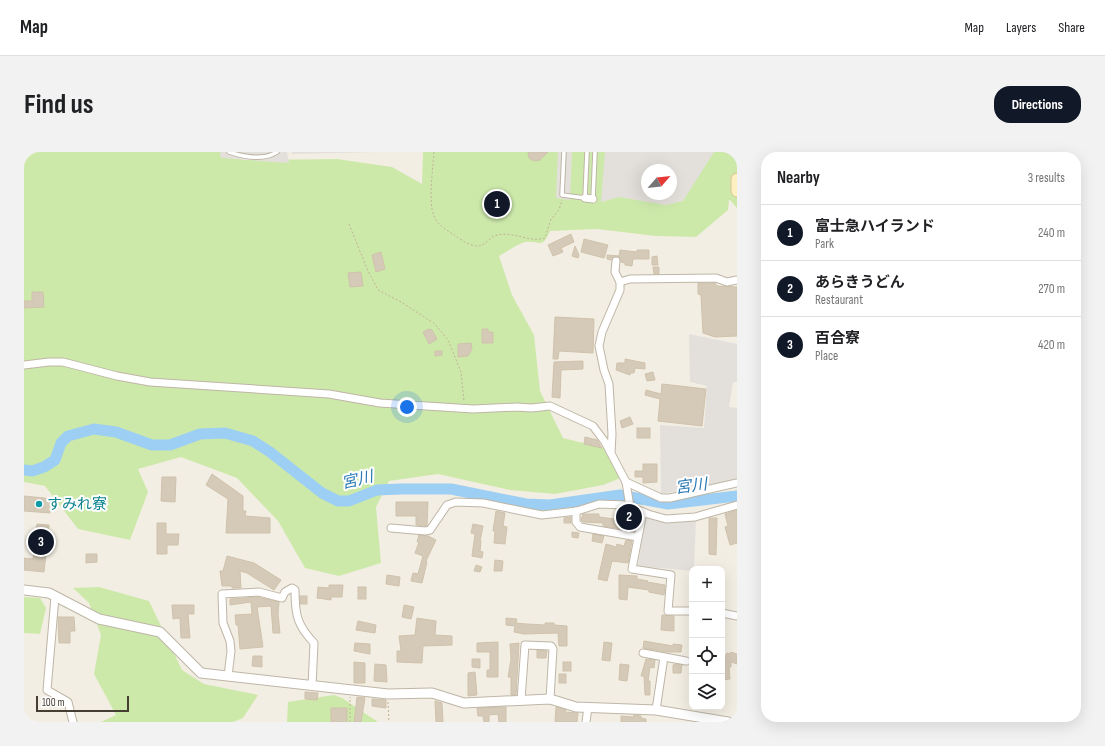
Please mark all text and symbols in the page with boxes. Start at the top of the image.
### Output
text: Map [20,16,48,39]
text: Map [964,19,984,36]
text: Layers [1006,19,1036,36]
text: Share [1058,19,1085,36]
button: Directions [994,86,1081,123]
text: Find us [24,88,93,121]
north arrow [641,164,677,200]
text: Nearby [777,168,820,188]
text: 3 results [1028,170,1065,186]
pin: 1 [484,189,510,219]
text: 富士急ハイランド [815,217,935,236]
text: 1 [787,225,793,241]
text: 240 m [1038,225,1065,241]
text: Park [815,236,834,252]
text: あらきうどん [815,273,905,292]
text: 2 [787,281,793,297]
text: 270 m [1038,281,1065,297]
text: Restaurant [815,292,863,308]
text: 百合寮 [815,329,860,348]
text: 3 [787,337,793,353]
text: 420 m [1038,337,1065,353]
text: Place [815,348,838,364]
your location [397,397,417,417]
water label: 宮川 [340,467,377,493]
water label: 宮川 [674,475,710,498]
place label: すみれ寮 [47,495,107,514]
marker: すみれ寮 [34,499,44,509]
pin: 2 [616,502,642,532]
pin: 3 [28,527,54,557]
map controls [689,566,725,710]
button: + [689,566,725,602]
button: − [689,602,725,638]
button: locate [689,638,725,674]
button: layers [689,674,725,710]
scale bar [36,694,129,713]
text: 100 m [42,696,64,709]

